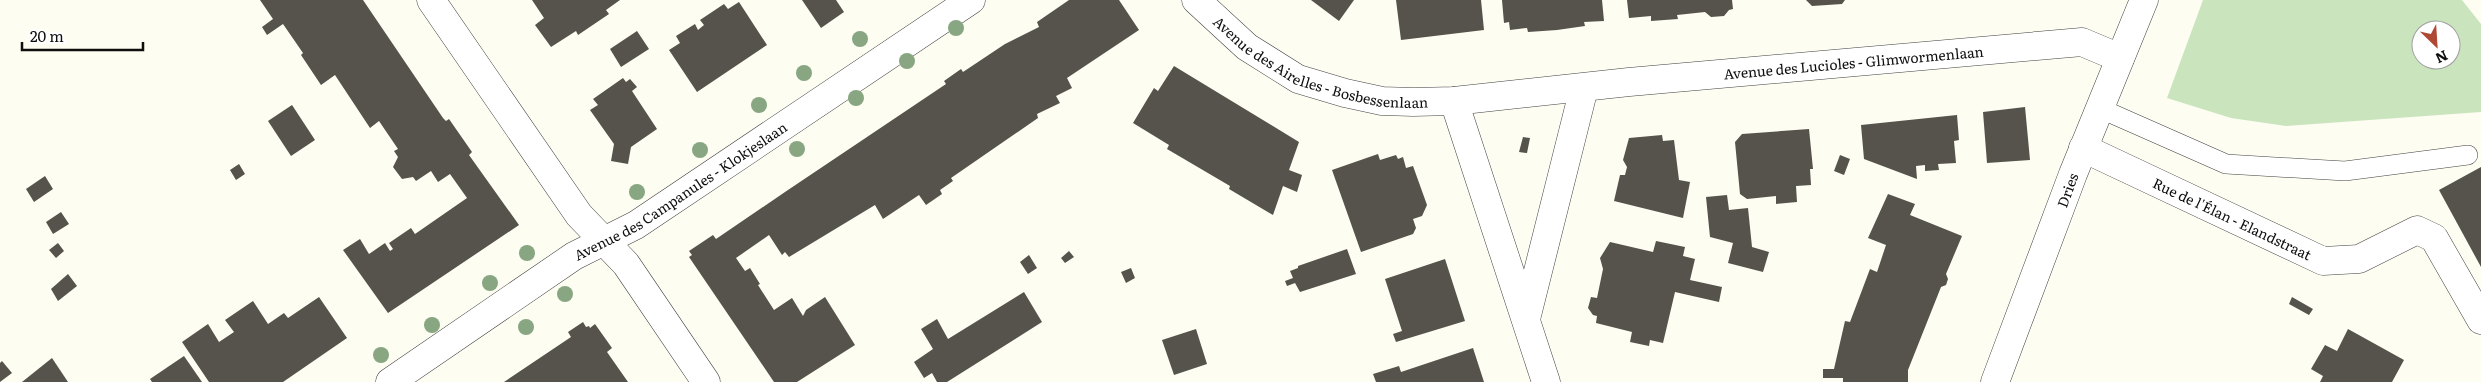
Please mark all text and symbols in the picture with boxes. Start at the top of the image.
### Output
street label: Avenue des Airelles - Bosbessenlaan [1209,11,1428,112]
scale bar [22,20,144,52]
north arrow [2411,20,2461,70]
text: 20 m [30,24,64,47]
street label: Avenue des Lucioles - Glimwormenlaan [1723,41,1984,84]
text: N [2432,46,2451,69]
street label: Avenue des Campanules - Klokjeslaan [570,117,791,264]
street label: Dries [2051,170,2083,210]
street label: Rue de l'Élan - Elandstraat [2150,172,2315,264]

